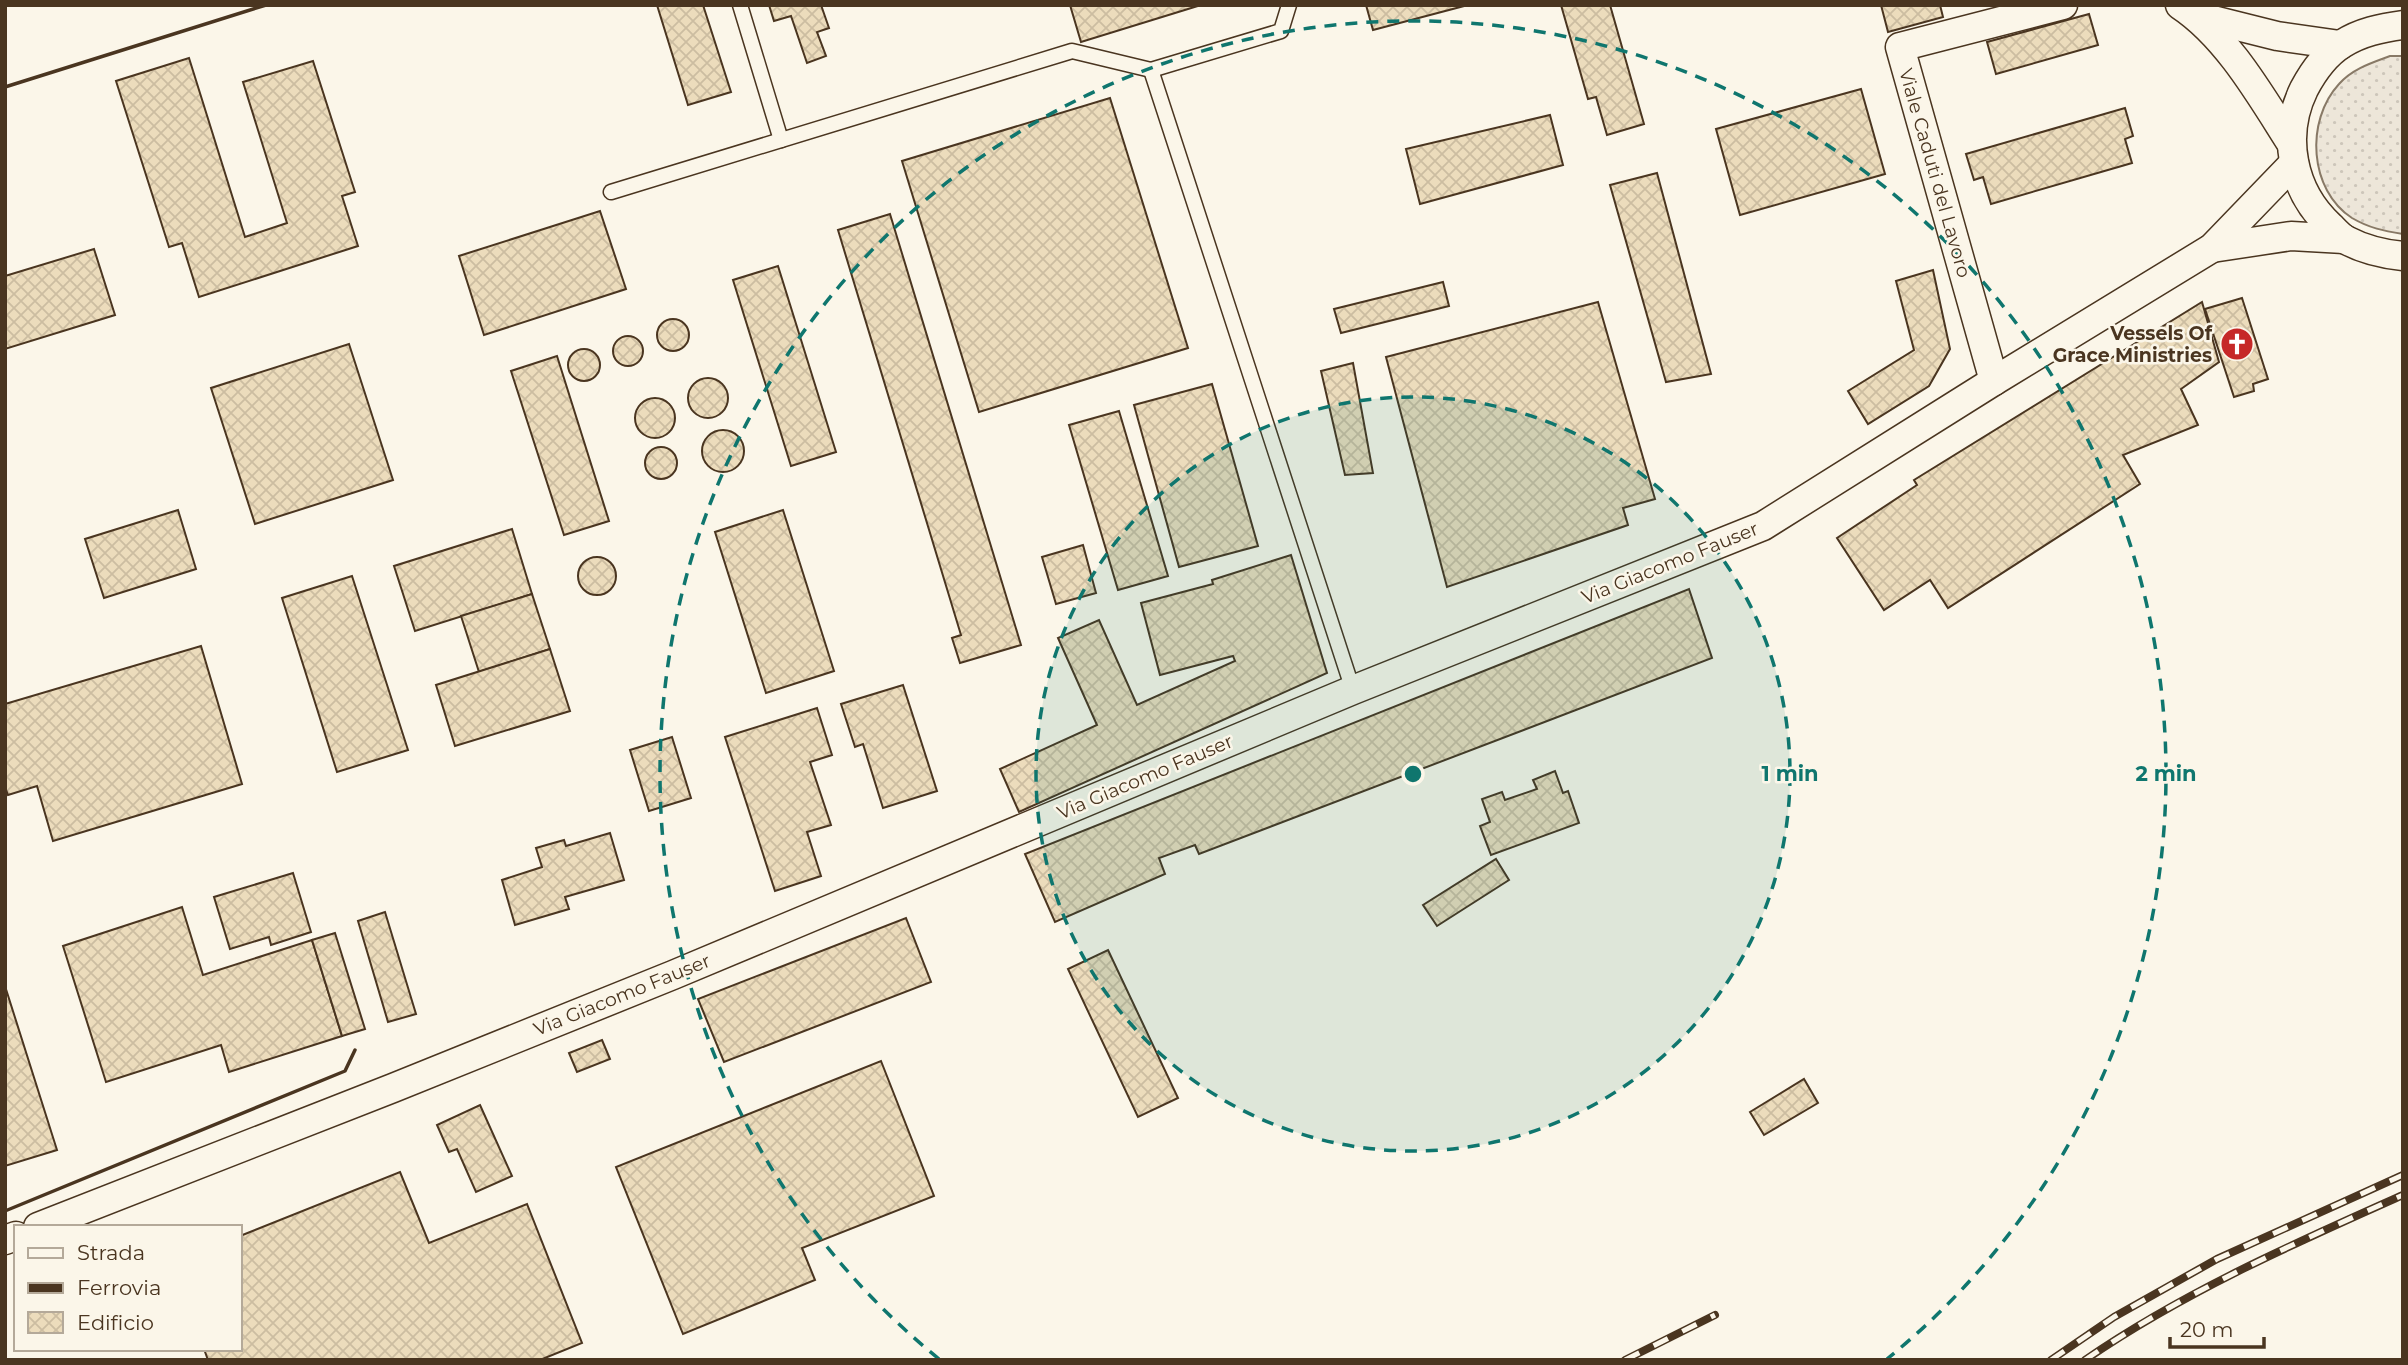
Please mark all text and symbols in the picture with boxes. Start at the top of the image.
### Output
street label: Viale Caduti del Lavoro [1894,66,1976,280]
place label: Vessels Of Grace Ministries [2053,322,2213,367]
church icon: Vessels Of Grace Ministries [2218,325,2256,363]
street label: Via Giacomo Fauser [1578,517,1762,609]
street label: Via Giacomo Fauser [1054,730,1236,824]
text: 1 min [1761,761,1819,786]
text: 2 min [2135,761,2197,786]
centre of rings [1401,762,1425,786]
street label: Via Giacomo Fauser [530,949,714,1041]
legend [14,1225,242,1351]
text: Strada [77,1240,145,1265]
text: Ferrovia [77,1275,161,1300]
scale bar [2170,1306,2264,1350]
text: Edificio [77,1310,154,1335]
text: 20 m [2180,1317,2234,1342]

